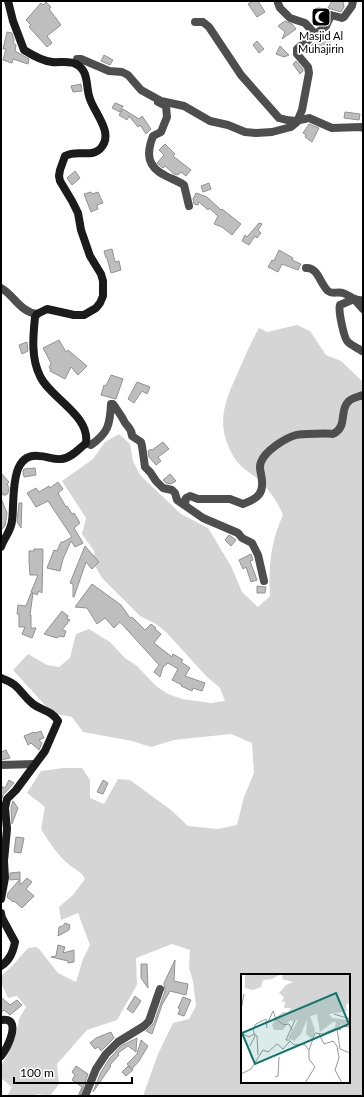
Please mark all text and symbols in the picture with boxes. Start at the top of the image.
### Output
mosque icon: Masjid Al Muhajirin [310,6,332,28]
place label: Masjid Al Muhajirin [298,29,344,55]
inset map [241,974,350,1083]
scale bar [14,1059,132,1085]
text: 100 m [20,1065,54,1080]

